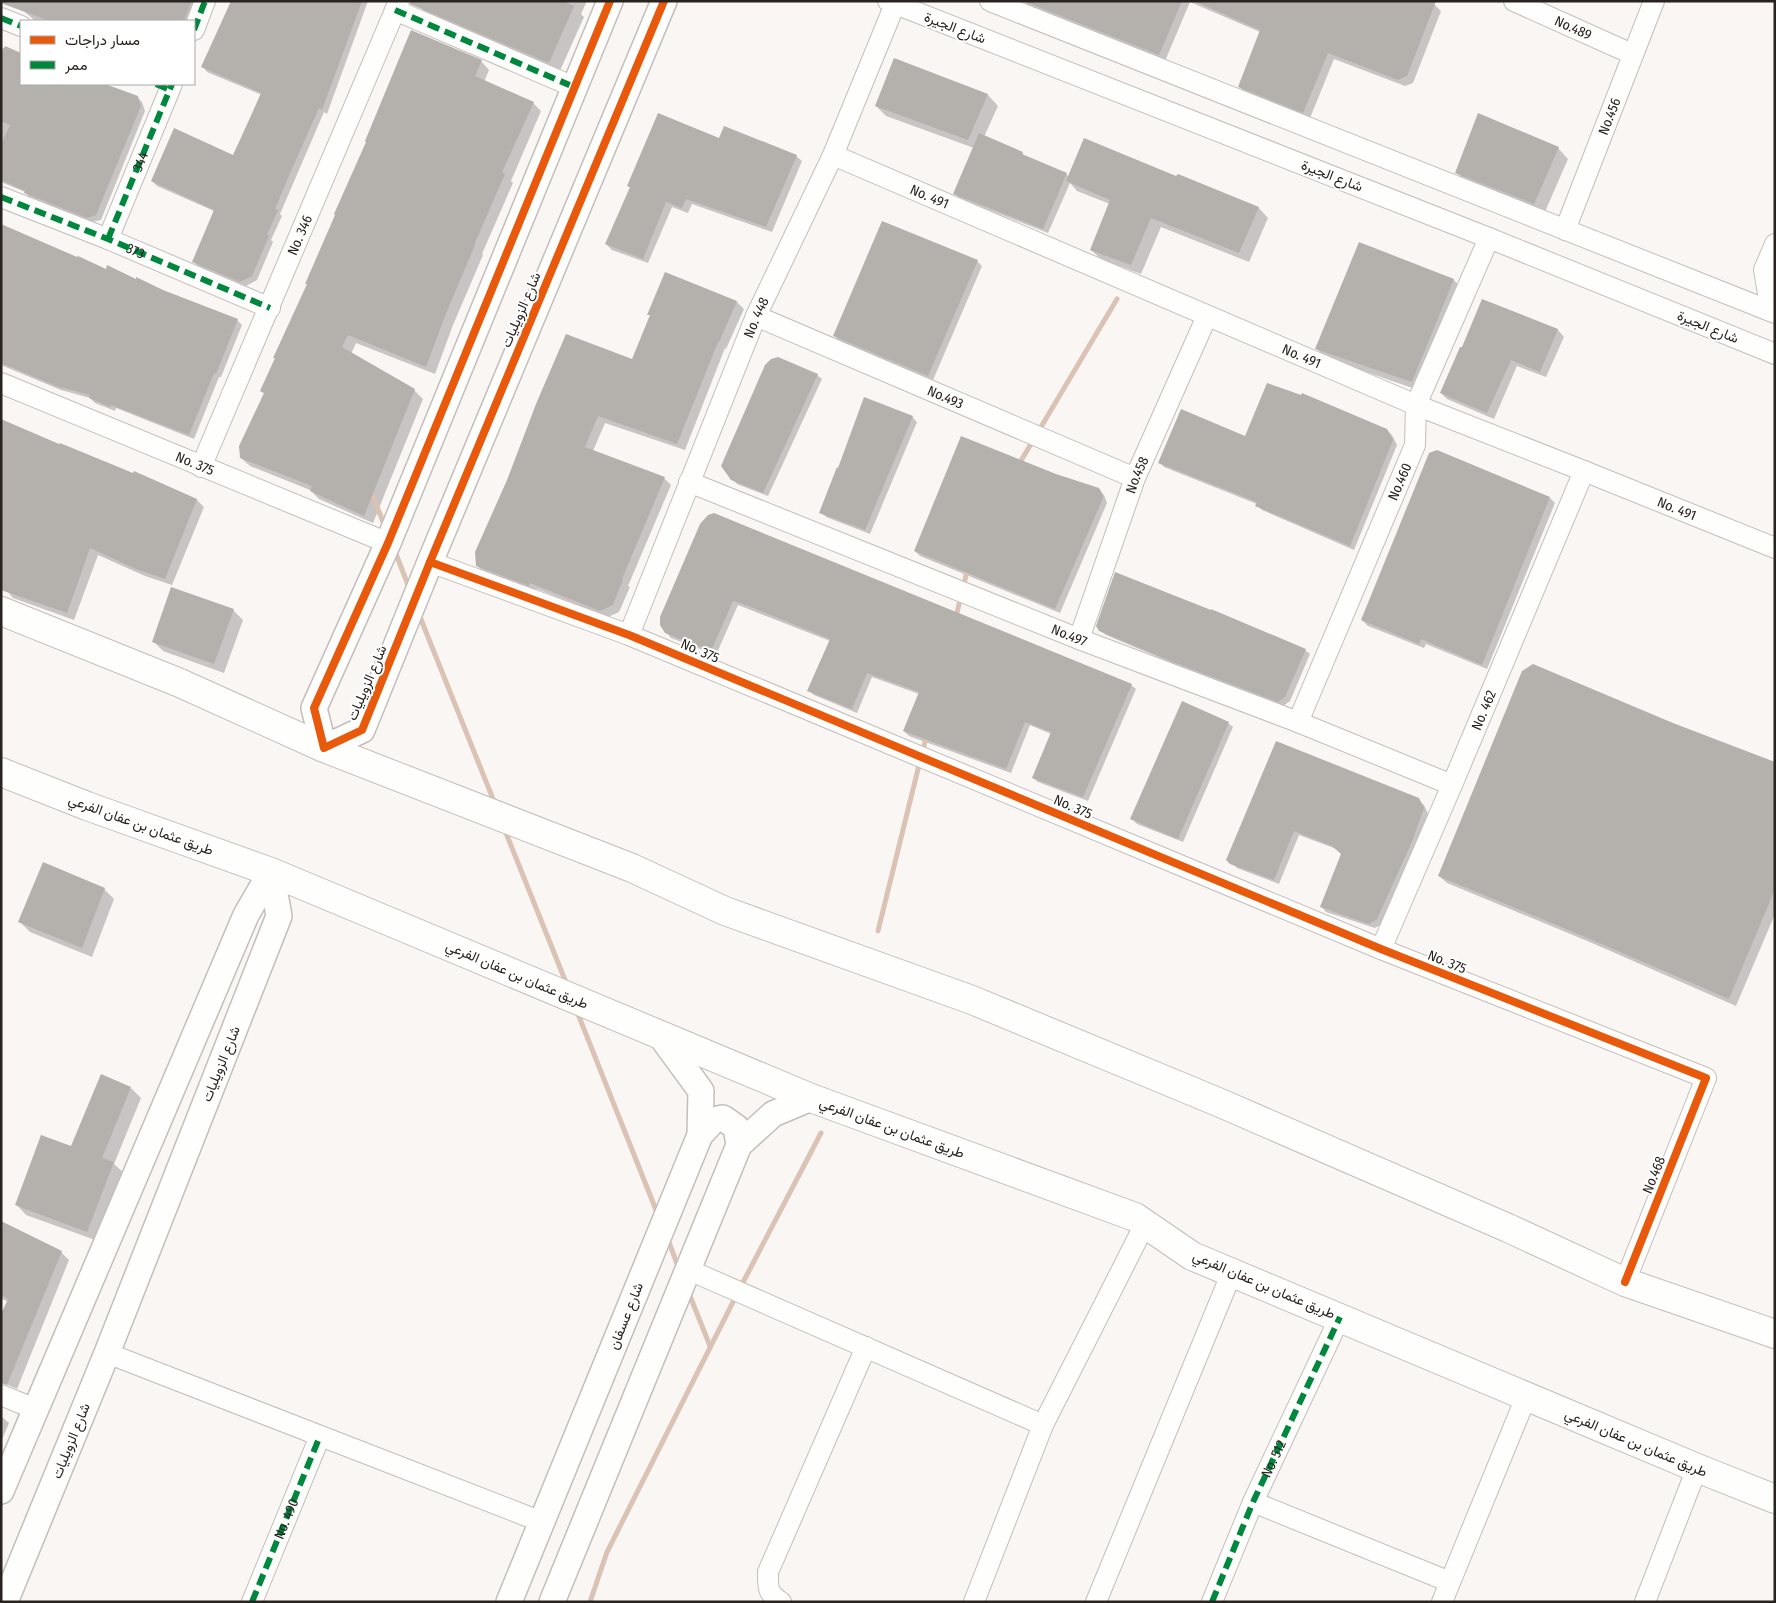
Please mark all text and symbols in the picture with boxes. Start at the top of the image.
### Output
street label: شارع الجيرة [921,8,988,49]
street label: No.489 [1552,12,1595,43]
legend [20,20,195,85]
text: مسار دراجات [65,31,140,49]
text: ممر [64,56,87,74]
street label: No.456 [1594,95,1624,137]
street label: 344 [128,149,152,174]
street label: شارع الجيرة [1298,156,1365,197]
street label: No. 491 [908,181,951,212]
street label: No. 346 [284,212,316,258]
street label: 373 [124,239,147,262]
street label: شارع الزويليات [498,270,546,351]
street label: No. 448 [740,294,772,340]
street label: شارع الجيرة [1674,307,1741,349]
street label: No. 491 [1280,340,1324,372]
street label: No.493 [925,382,966,412]
street label: No. 375 [173,448,217,479]
street label: No.458 [1122,454,1152,496]
street label: No.460 [1384,460,1415,503]
street label: No. 491 [1655,493,1699,524]
street label: No.497 [1049,620,1090,650]
street label: No. 375 [678,635,722,667]
street label: شارع الزويليات [344,643,392,724]
street label: No. 462 [1468,688,1499,733]
street label: طريق عثمان بن عفان الفرعي [65,791,216,862]
street label: No. 375 [1051,791,1095,823]
street label: طريق عثمان بن عفان الفرعي [442,937,591,1015]
street label: No. 375 [1425,947,1469,977]
street label: شارع الزويليات [198,1024,246,1105]
street label: طريق عثمان بن عفان الفرعي [816,1094,967,1165]
street label: No.468 [1639,1154,1669,1196]
street label: طريق عثمان بن عفان الفرعي [1189,1247,1338,1325]
street label: شارع عسفان [605,1280,649,1353]
street label: شارع الزويليات [48,1401,96,1482]
street label: طريق عثمان بن عفان الفرعي [1561,1405,1710,1483]
street label: No. 512 [1257,1437,1289,1480]
street label: No. 490 [270,1496,302,1542]

